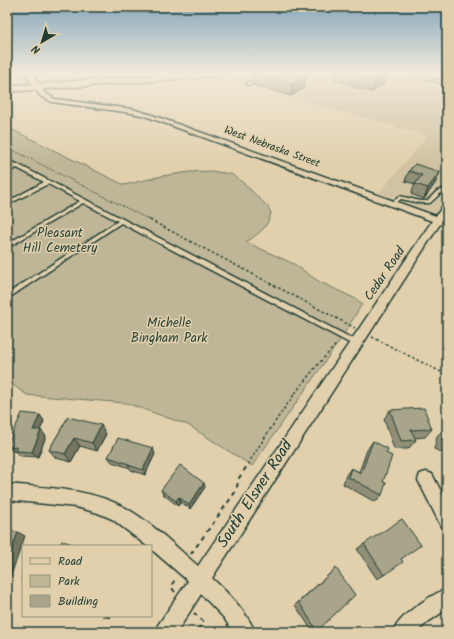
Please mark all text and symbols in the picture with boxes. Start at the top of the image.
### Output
north arrow [22,22,62,62]
text: N [28,40,45,58]
street label: West Nebraska Street [221,121,323,173]
park label: Pleasant Hill Cemetery [23,223,98,259]
street label: Cedar Road [359,242,411,305]
park label: Michelle Bingham Park [131,313,208,349]
street label: South Elsner Road [211,434,300,553]
legend [22,545,152,617]
text: Road [58,552,83,571]
text: Park [58,572,80,591]
text: Building [58,592,98,611]

